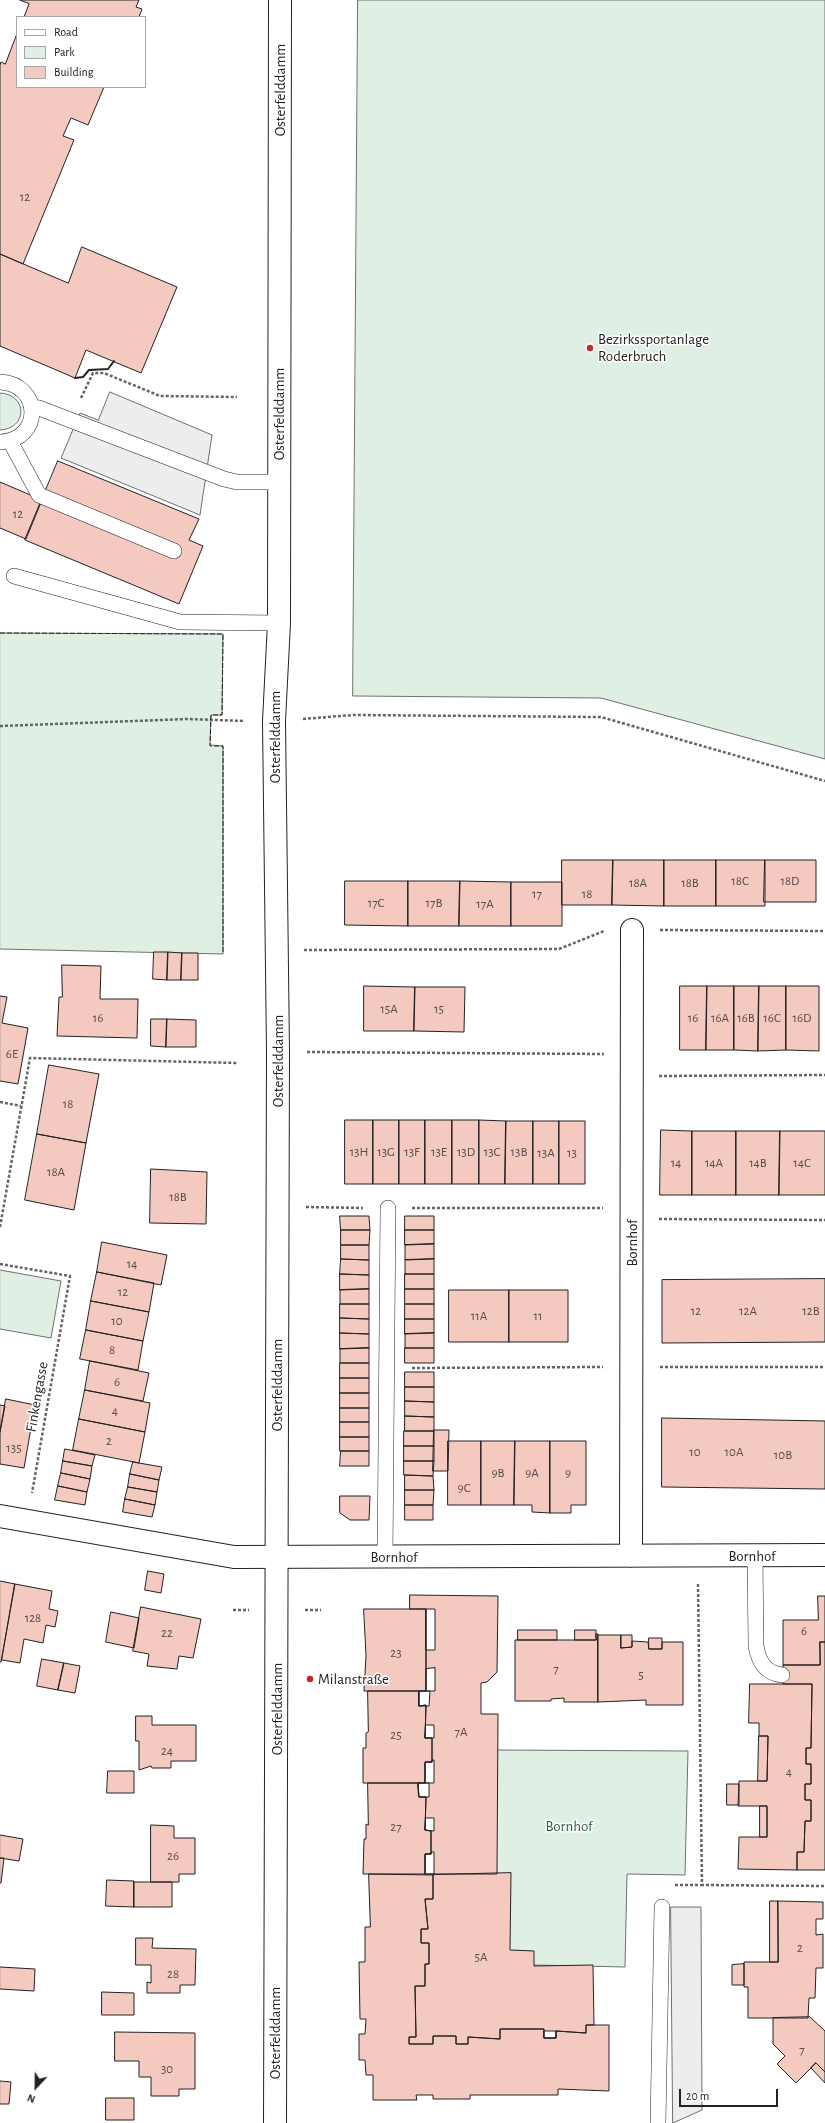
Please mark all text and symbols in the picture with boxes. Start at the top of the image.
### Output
legend [16,16,146,88]
text: Road [54,26,78,38]
street label: Osterfelddamm [271,44,289,136]
text: Park [54,46,75,58]
text: Building [54,66,94,78]
house number: 12 [20,189,30,205]
place label: Bezirkssportanlage Roderbruch [598,330,709,365]
marker: Bezirkssportanlage Roderbruch [585,343,595,353]
street label: Osterfelddamm [270,368,288,460]
house number: 12 [13,506,23,522]
street label: Osterfelddamm [266,691,284,783]
house number: 18C [731,873,749,889]
house number: 18D [780,873,800,889]
house number: 18A [629,875,647,891]
house number: 18B [681,875,699,891]
house number: 17 [532,886,542,902]
house number: 18 [582,886,592,902]
house number: 17C [368,895,384,911]
house number: 17B [426,895,442,911]
house number: 17A [476,896,494,912]
house number: 15A [380,1001,398,1017]
house number: 15 [434,1001,444,1017]
house number: 16 [93,1010,103,1026]
house number: 16 [688,1010,698,1026]
house number: 16A [711,1010,729,1026]
house number: 16B [737,1010,755,1026]
house number: 16C [763,1010,781,1026]
house number: 16D [793,1010,811,1026]
street label: Osterfelddamm [269,1015,287,1107]
house number: 6E [6,1046,18,1062]
house number: 18 [63,1096,73,1112]
house number: 13H [350,1144,368,1160]
house number: 13G [377,1144,395,1160]
house number: 13F [404,1144,420,1160]
house number: 13E [431,1144,447,1160]
house number: 13D [457,1144,475,1160]
house number: 13C [484,1144,500,1160]
house number: 13B [511,1144,527,1160]
house number: 13A [537,1145,555,1161]
house number: 13 [567,1145,577,1161]
house number: 14 [671,1155,681,1171]
house number: 14A [705,1155,723,1171]
house number: 14B [749,1155,767,1171]
house number: 14C [793,1155,811,1171]
house number: 18A [47,1164,65,1180]
house number: 18B [169,1189,187,1205]
street label: Bornhof [623,1219,641,1267]
house number: 14 [127,1256,137,1272]
house number: 12 [118,1284,128,1300]
house number: 12 [691,1303,701,1319]
house number: 12A [739,1303,757,1319]
house number: 12B [802,1303,820,1319]
house number: 11A [471,1308,487,1324]
house number: 11 [534,1308,542,1324]
house number: 10 [111,1313,123,1329]
street label: Osterfelddamm [268,1339,286,1431]
house number: 8 [109,1342,115,1358]
street label: Finkengasse [22,1360,52,1434]
house number: 6 [114,1374,120,1390]
house number: 4 [112,1403,118,1419]
house number: 2 [106,1433,112,1449]
house number: 135 [6,1440,22,1456]
house number: 10 [689,1444,701,1460]
house number: 10A [725,1444,743,1460]
house number: 10B [774,1447,792,1463]
house number: 9B [491,1465,505,1481]
house number: 9A [525,1465,539,1481]
house number: 9 [565,1465,571,1481]
house number: 9C [458,1480,470,1496]
street label: Bornhof [728,1547,776,1565]
street label: Bornhof [370,1548,418,1566]
house number: 128 [25,1610,41,1626]
house number: 6 [801,1623,807,1639]
house number: 22 [161,1625,173,1641]
house number: 23 [390,1645,402,1661]
house number: 7 [553,1661,559,1677]
street label: Osterfelddamm [268,1663,286,1755]
house number: 5 [638,1667,644,1683]
place label: Milanstraße [318,1670,389,1688]
marker: Milanstraße [305,1674,315,1684]
house number: 7A [455,1724,467,1740]
house number: 25 [390,1727,402,1743]
house number: 24 [161,1743,173,1759]
house number: 4 [786,1764,792,1780]
park label: Bornhof [545,1817,593,1835]
house number: 27 [390,1819,402,1835]
house number: 26 [167,1848,179,1864]
house number: 2 [797,1940,803,1956]
house number: 5A [475,1949,487,1965]
house number: 28 [167,1966,179,1982]
street label: Osterfelddamm [266,1987,284,2079]
house number: 7 [799,2042,805,2058]
house number: 30 [161,2061,173,2077]
north arrow [16,2067,56,2107]
scale bar [681,2081,780,2107]
text: 20 m [686,2090,709,2102]
text: N [26,2092,37,2105]

